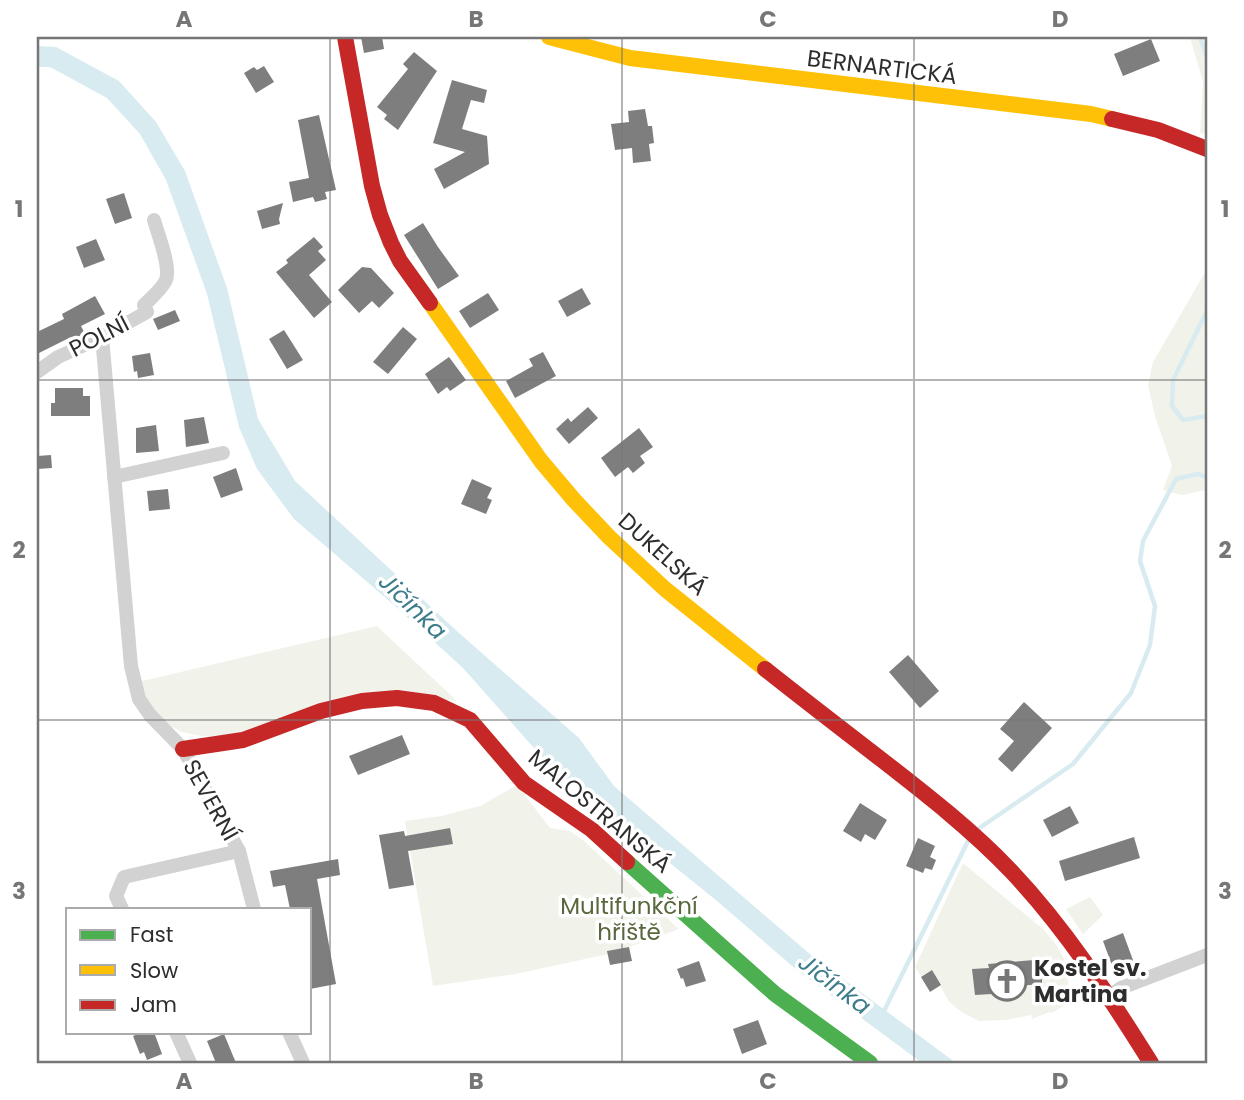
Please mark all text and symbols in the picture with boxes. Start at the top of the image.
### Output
text: A [176,3,193,35]
text: B [468,3,484,35]
text: C [759,3,777,35]
text: D [1052,3,1068,35]
street label: BERNARTICKÁ [805,42,959,92]
text: 1 [15,193,23,225]
text: 1 [1221,193,1229,225]
street label: POLNÍ [64,307,135,365]
street label: DUKELSKÁ [611,505,715,603]
text: 2 [12,534,26,566]
text: 2 [1218,534,1232,566]
water label: Jičínka [372,565,454,647]
street label: MALOSTRANSKÁ [522,742,678,880]
street label: SEVERNÍ [176,754,247,847]
text: 3 [12,875,26,907]
text: 3 [1218,875,1232,907]
park label: Multifunkční hřiště [560,890,698,948]
legend [66,908,312,1034]
text: Fast [130,920,173,949]
water label: Jičínka [792,946,878,1022]
place label: Kostel sv. Martina [1034,952,1146,1010]
text: Slow [130,956,178,985]
church icon: Kostel sv. Martina [986,960,1028,1002]
text: Jam [130,990,177,1019]
text: A [176,1065,193,1097]
text: B [468,1065,484,1097]
text: C [759,1065,777,1097]
text: D [1052,1065,1068,1097]

